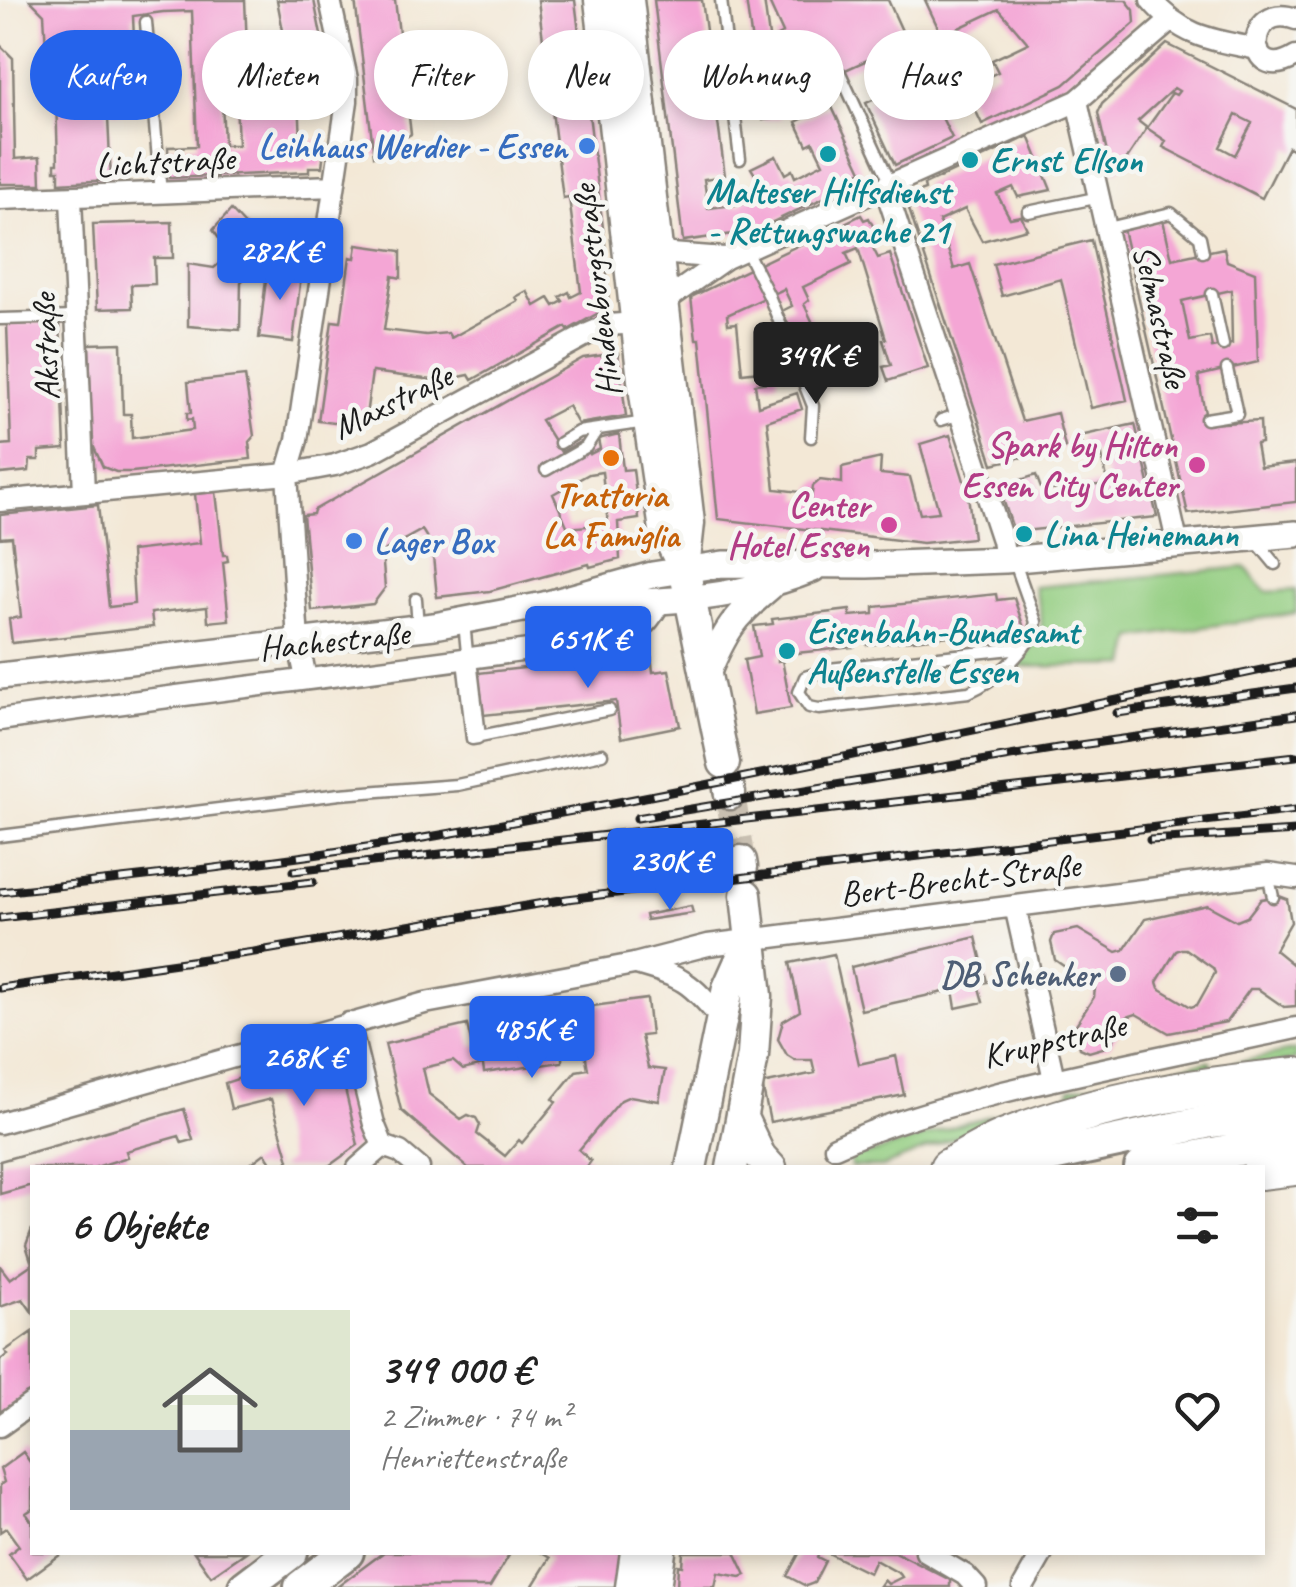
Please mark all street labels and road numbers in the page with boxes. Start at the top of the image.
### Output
street label: Lichtstraße [95,135,238,188]
street label: Hindenburgstraße [561,180,632,399]
street label: Selmastraße [1122,240,1199,394]
street label: Akstraße [21,290,70,401]
street label: Maxstraße [325,352,462,450]
street label: Hachestraße [257,610,414,671]
street label: Bert-Brecht-Straße [838,842,1085,917]
street label: Kruppstraße [978,1002,1132,1079]

